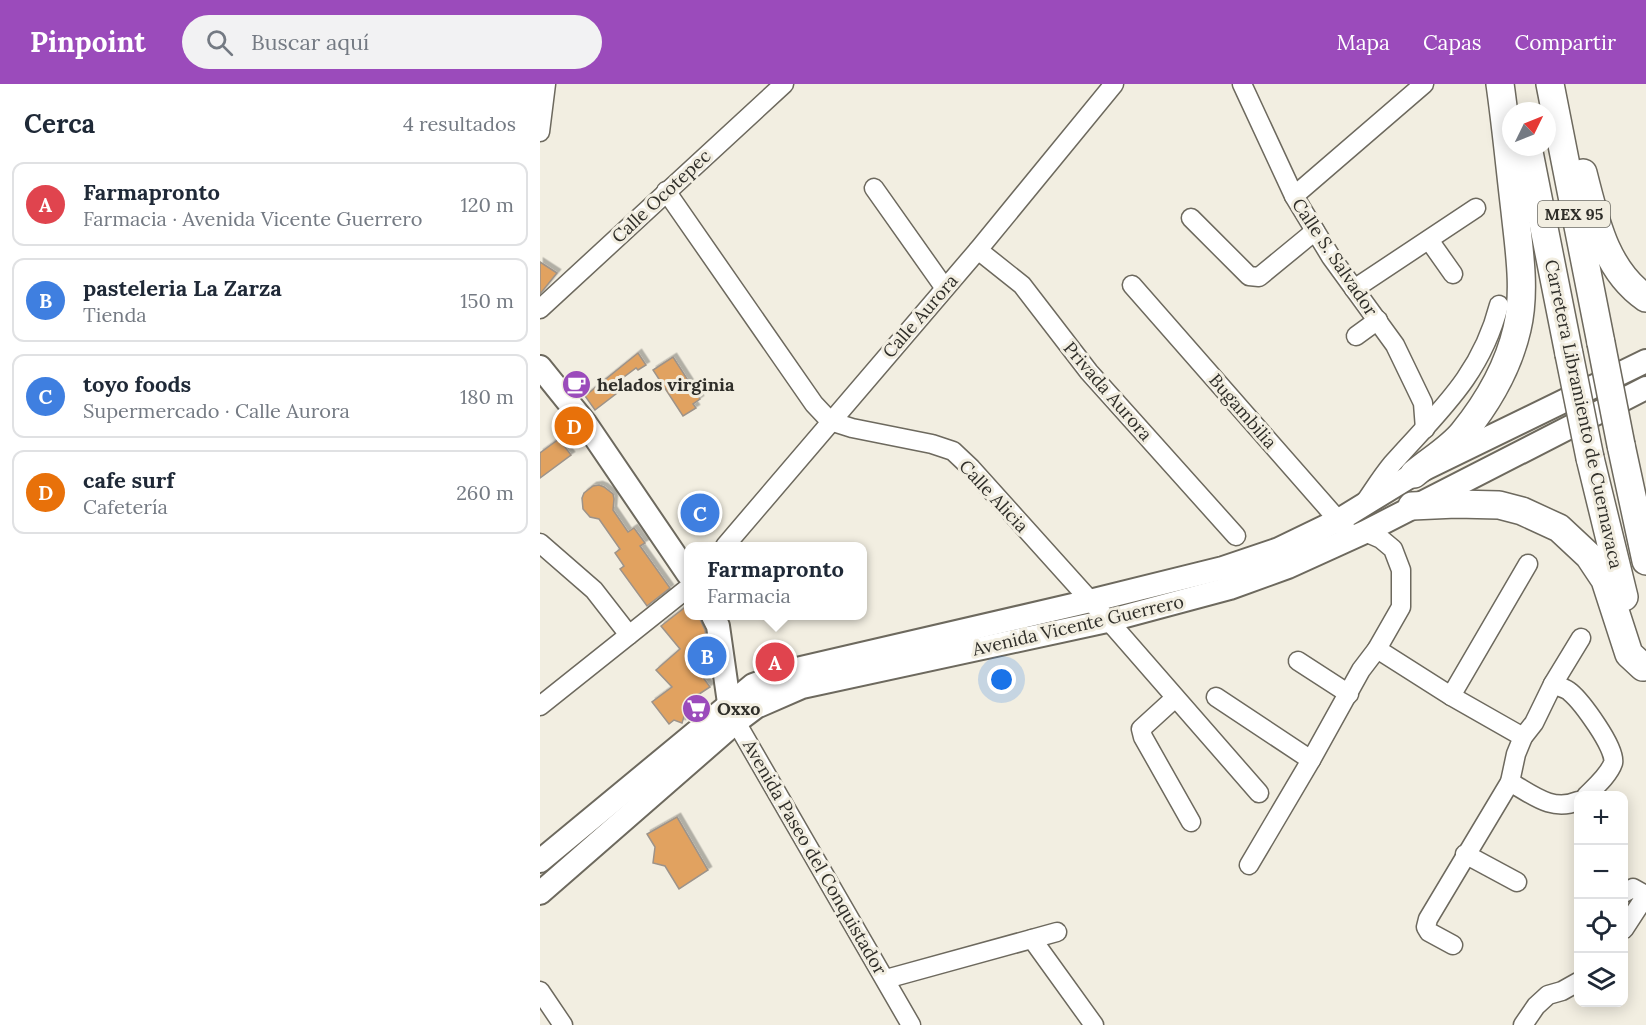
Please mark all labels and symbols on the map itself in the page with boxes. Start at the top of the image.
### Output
north arrow [1502,102,1556,156]
street label: Calle Ocotepec [607,144,715,248]
street label: Calle S. Salvador [1287,194,1383,320]
road number: MEX 95 [1538,201,1610,227]
street label: Carretera Libramiento de Cuernavaca [1540,257,1628,571]
street label: Calle Aurora [877,269,963,363]
street label: Privada Aurora [1059,337,1157,445]
cafe icon: helados virginia [560,368,592,400]
street label: Bugambilia [1204,369,1282,453]
place label: helados virginia [597,373,735,396]
pin: D [555,404,594,448]
street label: Calle Alicia [954,455,1034,537]
pin: C [680,490,720,536]
street label: Avenida Vicente Guerrero [969,589,1186,661]
pin: B [688,634,726,678]
pin: A [756,640,794,684]
your location [987,665,1016,694]
supermarket icon: Oxxo [680,692,712,724]
place label: Oxxo [717,697,760,720]
street label: Avenida Paseo del Conquistador [738,734,892,979]

